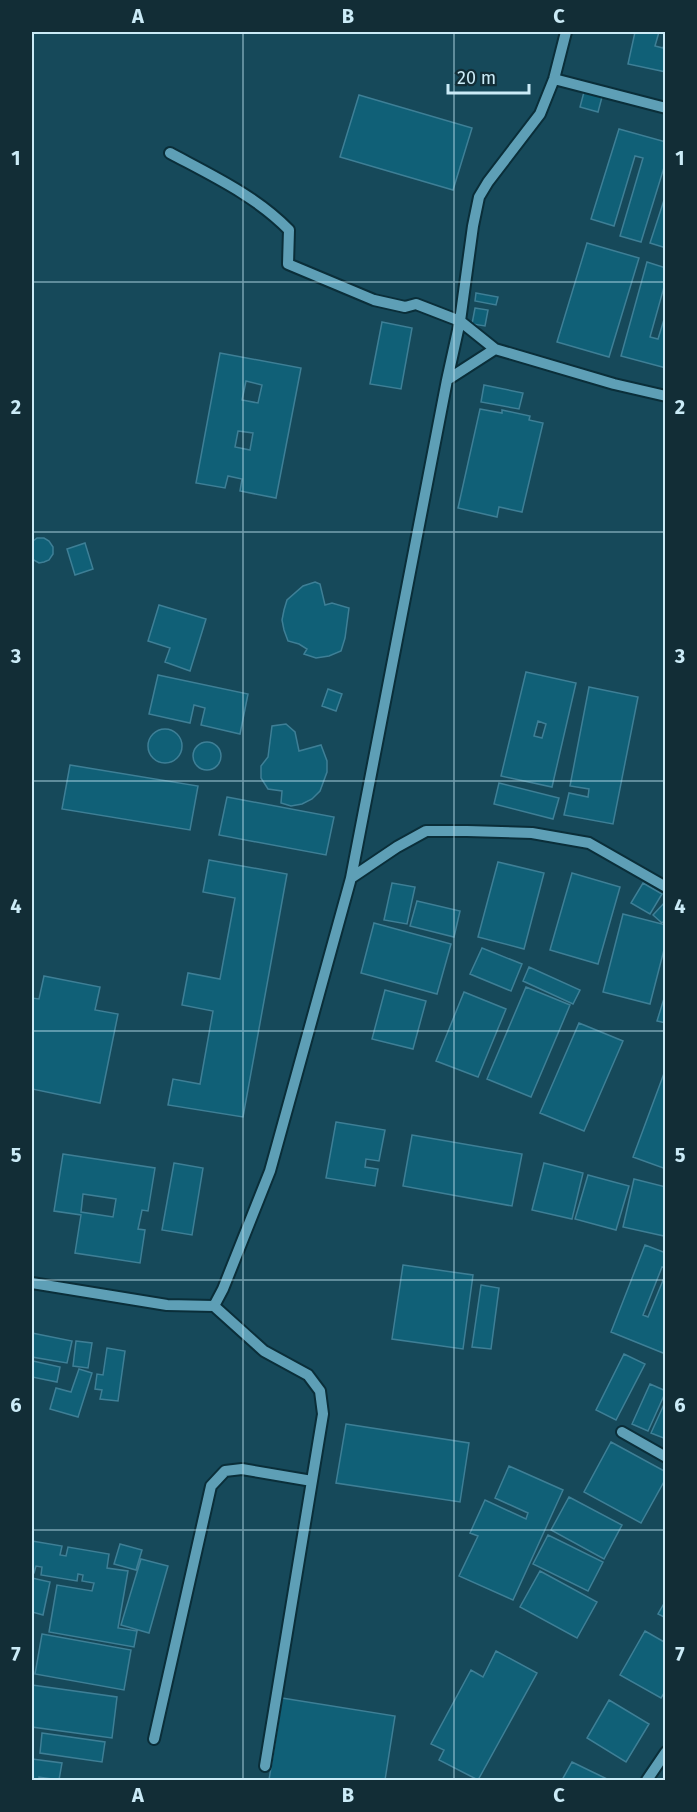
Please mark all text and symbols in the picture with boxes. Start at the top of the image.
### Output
text: A [131,4,145,28]
text: B [342,4,354,28]
text: C [553,4,565,28]
scale bar [448,57,529,95]
text: 20 m [457,67,496,89]
text: 1 [11,146,21,170]
text: 1 [675,146,685,170]
text: 2 [11,395,21,419]
text: 2 [675,395,685,419]
text: 3 [10,644,21,668]
text: 3 [674,644,685,668]
text: 4 [10,894,22,918]
text: 4 [674,894,686,918]
text: 5 [11,1143,22,1167]
text: 5 [675,1143,686,1167]
text: 6 [10,1393,22,1417]
text: 6 [674,1393,686,1417]
text: 7 [11,1642,21,1666]
text: 7 [675,1642,685,1666]
text: A [131,1783,145,1807]
text: B [342,1783,354,1807]
text: C [553,1783,565,1807]

